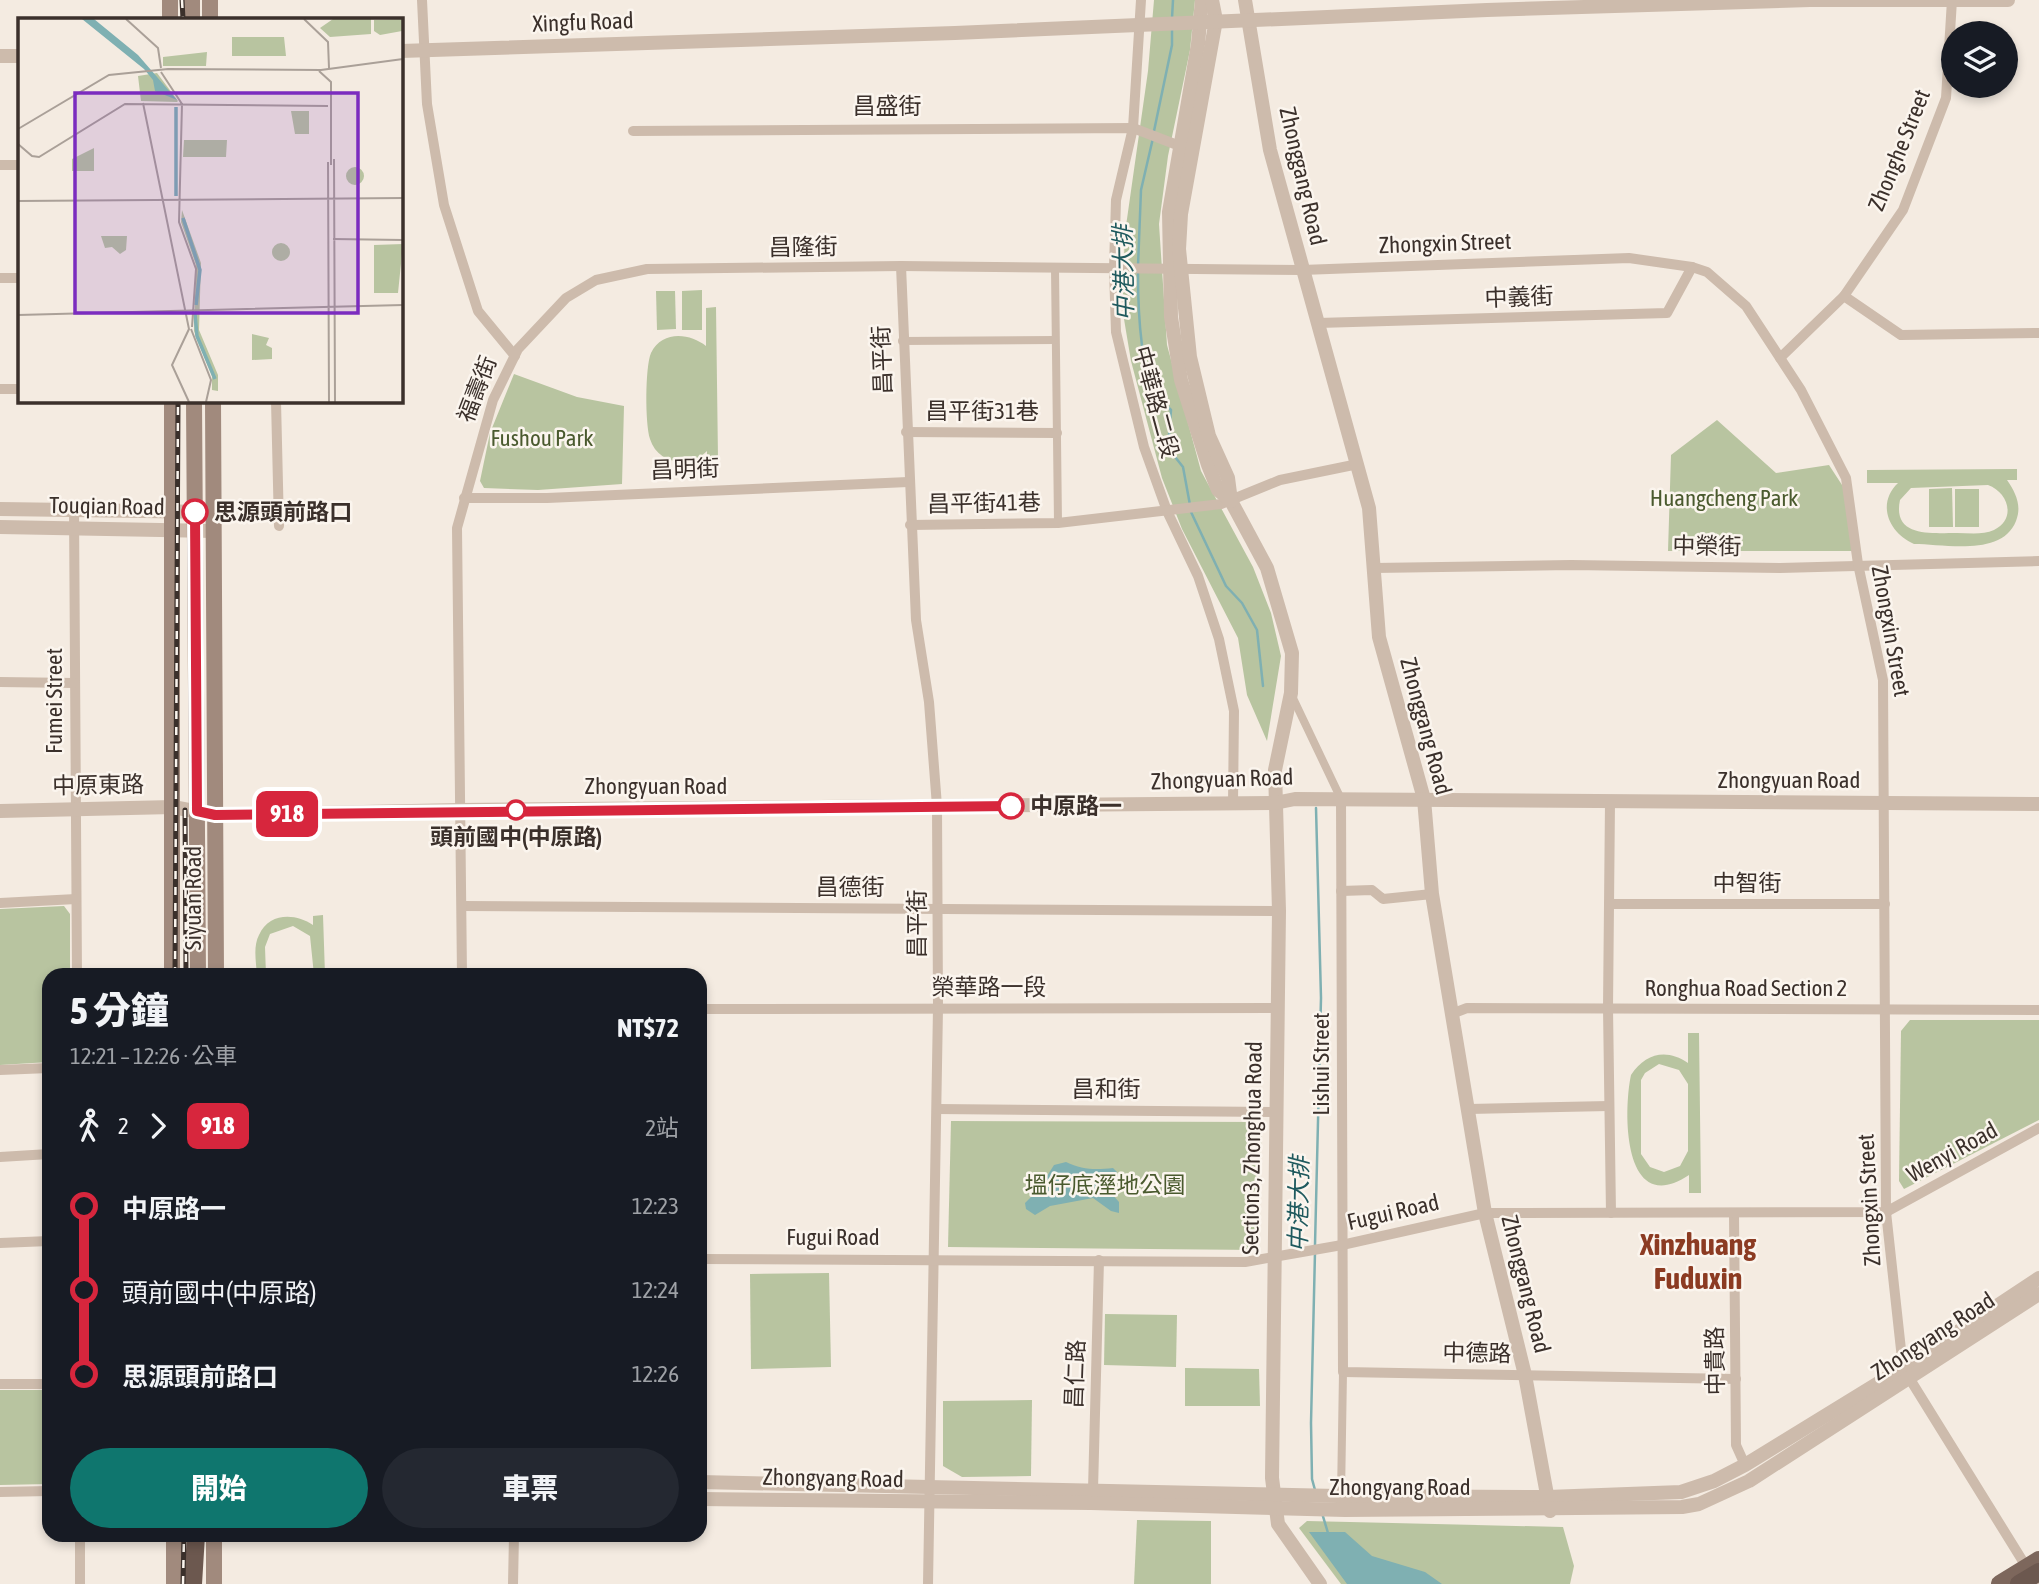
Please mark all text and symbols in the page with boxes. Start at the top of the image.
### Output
street label: Xingfu Road [532,7,634,37]
inset map [18,18,402,402]
map controls [1941,21,2018,98]
button: layers [1941,21,2018,98]
street label: Zhonghe Street [1863,86,1935,214]
street label: 昌盛街 [853,93,922,119]
street label: Zhonggang Road [1274,104,1332,248]
water label: 中港大排 [1109,222,1138,321]
street label: Zhongxin Street [1378,228,1512,258]
street label: 昌隆街 [768,233,838,261]
street label: 中義街 [1484,283,1554,311]
street label: 昌平街 [868,325,896,395]
street label: 中華路二段 [1129,343,1183,461]
street label: 福壽街 [452,352,502,426]
street label: 昌平街31巷 [925,398,1039,424]
park label: Fushou Park [491,425,593,451]
street label: 昌明街 [650,455,720,483]
park label: Huangcheng Park [1650,485,1798,511]
street label: 昌平街41巷 [927,489,1041,517]
street label: Touqian Road [49,492,165,520]
marker: 思源頭前路口 [182,499,208,525]
place label: 思源頭前路口 [214,499,352,525]
street label: 中榮街 [1672,532,1742,560]
street label: Zhongxin Street [1867,563,1915,699]
street label: Fumei Street [41,648,67,754]
street label: Zhonggang Road [1395,654,1457,798]
street label: Zhongyuan Road [1150,764,1294,794]
street label: Zhongyuan Road [1718,767,1860,793]
street label: 中原東路 [52,771,144,799]
street label: Zhongyuan Road [585,773,727,799]
line badge: 918 [247,791,327,837]
marker: 中原路一 [998,793,1024,819]
place label: 中原路一 [1030,793,1122,819]
text: 918 [270,800,304,827]
marker: 頭前國中(中原路) [506,800,526,820]
place label: 頭前國中(中原路) [430,824,602,850]
street label: Siyuan Road [180,846,206,950]
street label: 中智街 [1713,870,1782,896]
street label: 昌德街 [816,874,885,900]
street label: 昌平街 [904,890,930,959]
street label: 榮華路一段 [932,974,1047,1000]
street label: Ronghua Road Section 2 [1645,975,1847,1001]
text: 5 分鐘 [70,989,169,1032]
street label: Lishui Street [1308,1012,1334,1116]
text: NT$72 [617,1013,679,1043]
street label: Section3, Zhonghua Road [1237,1041,1267,1255]
text: 12:21 – 12:26 · 公車 [70,1043,237,1069]
street label: 昌和街 [1072,1076,1141,1102]
icon: walk [70,1107,108,1145]
icon: forward [139,1107,177,1145]
text: 918 [201,1112,235,1139]
text: 2 [118,1113,129,1139]
text: 2站 [645,1115,679,1141]
street label: Wenyi Road [1902,1117,2002,1187]
street label: Zhongxin Street [1853,1133,1885,1267]
water label: 中港大排 [1284,1153,1313,1252]
park label: 塭仔底溼地公園 [1025,1172,1186,1198]
street label: Fugui Road [1345,1189,1441,1235]
text: 12:23 [632,1193,679,1219]
text: 中原路一 [122,1194,226,1224]
street label: Zhonggang Road [1496,1212,1556,1356]
street label: Fugui Road [786,1224,880,1250]
district label: Xinzhuang Fuduxin [1639,1227,1756,1295]
text: 12:24 [632,1277,679,1303]
text: 頭前國中(中原路) [122,1278,316,1308]
street label: Zhongyang Road [1867,1287,1999,1385]
street label: 中貴路 [1701,1326,1729,1396]
street label: 昌仁路 [1061,1339,1089,1409]
street label: 中德路 [1442,1339,1512,1367]
text: 12:26 [632,1361,679,1387]
text: 思源頭前路口 [122,1362,278,1392]
button: 開始 [70,1448,368,1528]
button: 車票 [382,1448,679,1528]
street label: Zhongyang Road [762,1464,904,1492]
street label: Zhongyang Road [1329,1474,1471,1500]

